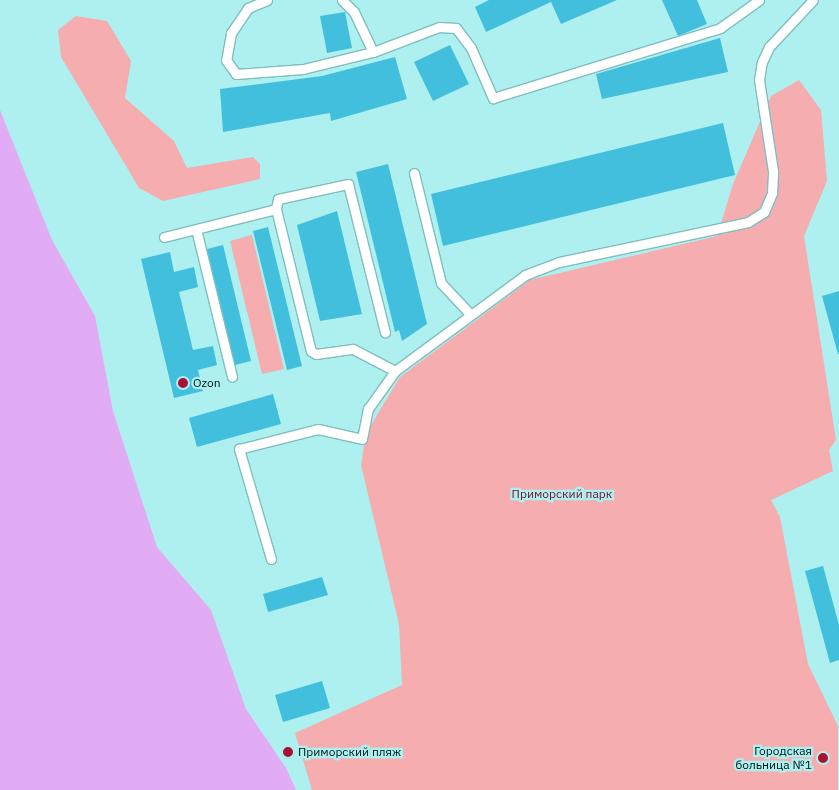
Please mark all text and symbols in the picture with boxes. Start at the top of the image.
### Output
place label: Ozon [193,376,220,390]
marker: Ozon [177,377,189,389]
park label: Приморский парк [512,487,612,501]
place label: Городская больница №1 [735,744,812,772]
place label: Приморский пляж [298,745,401,759]
marker: Приморский пляж [282,746,294,758]
marker: Городская больница №1 [816,751,830,765]

